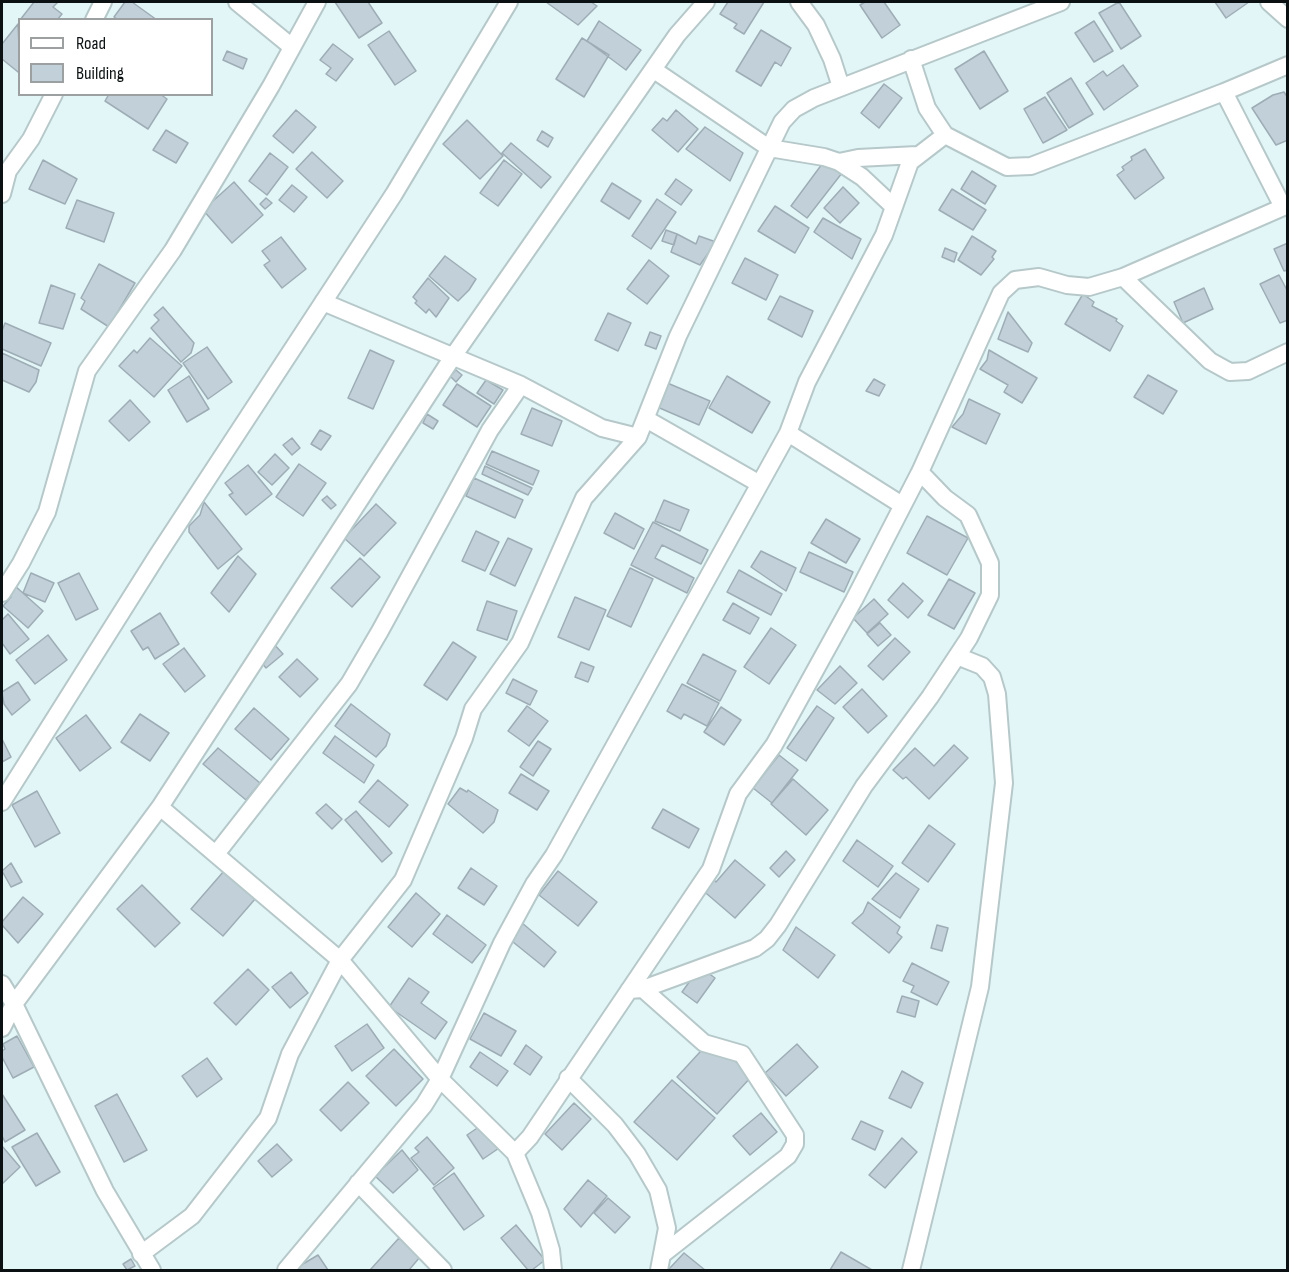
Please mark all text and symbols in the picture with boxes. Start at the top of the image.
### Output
legend [18,18,213,96]
text: Road [76,33,106,54]
text: Building [76,63,124,84]

